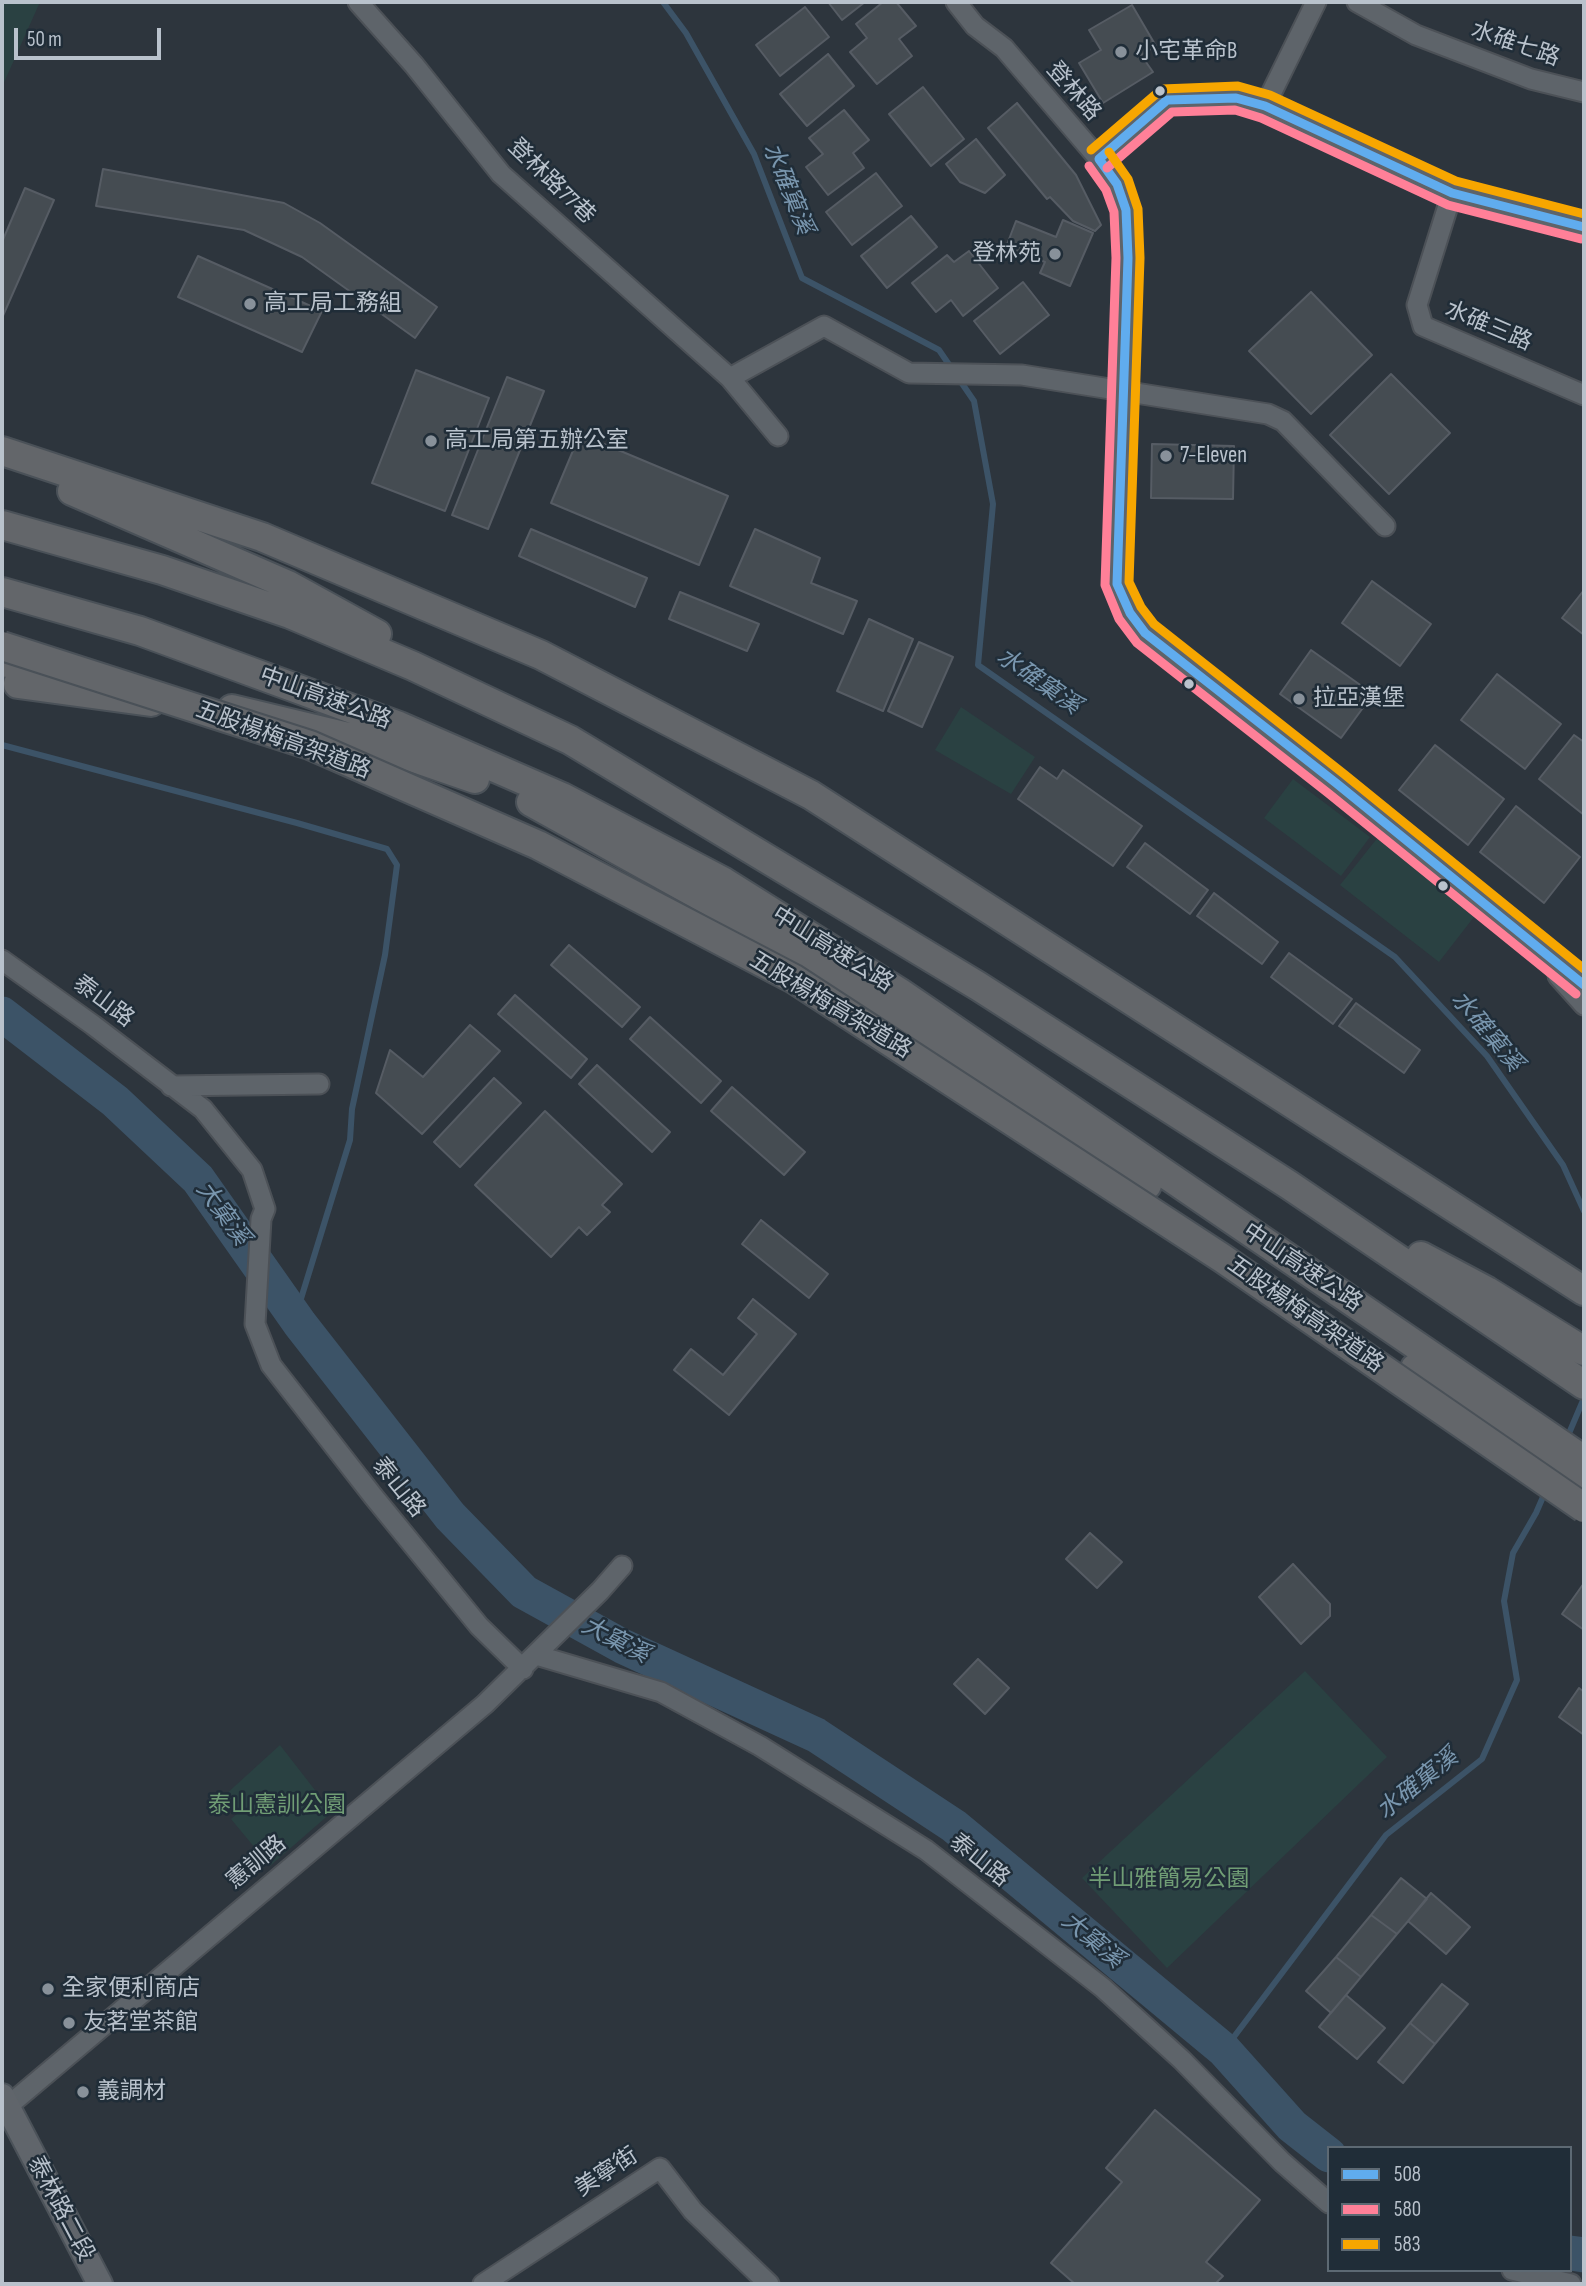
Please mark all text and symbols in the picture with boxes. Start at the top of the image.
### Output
scale bar [18,14,164,58]
street label: 水碓七路 [1467,17,1563,73]
text: 50 m [27,27,62,52]
place label: 小宅革命B [1135,38,1237,66]
marker: 小宅革命B [1113,44,1129,60]
street label: 登林路 [1040,57,1106,127]
unlabelled marker [1153,84,1167,98]
street label: 登林路77巷 [502,134,600,230]
water label: 水確窠溪 [756,139,818,239]
place label: 登林苑 [972,240,1041,268]
marker: 登林苑 [1047,246,1063,262]
place label: 高工局工務組 [264,290,402,318]
marker: 高工局工務組 [242,296,258,312]
street label: 水碓三路 [1440,296,1536,358]
place label: 高工局第五辦公室 [445,427,629,455]
marker: 高工局第五辦公室 [423,433,439,449]
place label: 7-Eleven [1180,442,1247,470]
marker: 7-Eleven [1158,448,1174,464]
water label: 水確窠溪 [990,643,1086,721]
street label: 中山高速公路 [255,662,395,736]
unlabelled marker [1182,677,1196,691]
place label: 拉亞漢堡 [1313,685,1405,713]
marker: 拉亞漢堡 [1291,691,1307,707]
street label: 五股楊梅高架道路 [192,697,374,785]
unlabelled marker [1436,879,1450,893]
street label: 中山高速公路 [766,902,898,998]
street label: 五股楊梅高架道路 [744,947,916,1065]
street label: 泰山路 [67,970,139,1034]
water label: 水確窠溪 [1444,986,1528,1078]
water label: 大窠溪 [189,1176,255,1252]
street label: 中山高速公路 [1237,1218,1367,1318]
street label: 五股楊梅高架道路 [1222,1251,1388,1379]
street label: 泰山路 [366,1453,430,1523]
water label: 大窠溪 [576,1612,654,1670]
water label: 水確窠溪 [1372,1744,1464,1826]
park label: 泰山憲訓公園 [208,1792,346,1820]
street label: 泰山路 [944,1829,1014,1893]
street label: 憲訓路 [222,1830,292,1896]
park label: 半山雅簡易公園 [1089,1866,1249,1894]
water label: 大窠溪 [1055,1907,1129,1975]
place label: 全家便利商店 [62,1975,200,2003]
marker: 全家便利商店 [40,1981,56,1997]
place label: 友茗堂茶館 [83,2009,198,2037]
marker: 友茗堂茶館 [61,2015,77,2031]
place label: 義調材 [97,2078,166,2106]
marker: 義調材 [75,2084,91,2100]
street label: 美寧街 [571,2143,643,2203]
legend [1327,2146,1572,2272]
street label: 泰林路二段 [21,2152,99,2266]
text: 508 [1394,2162,1421,2187]
text: 580 [1394,2197,1421,2222]
text: 583 [1394,2232,1420,2257]

